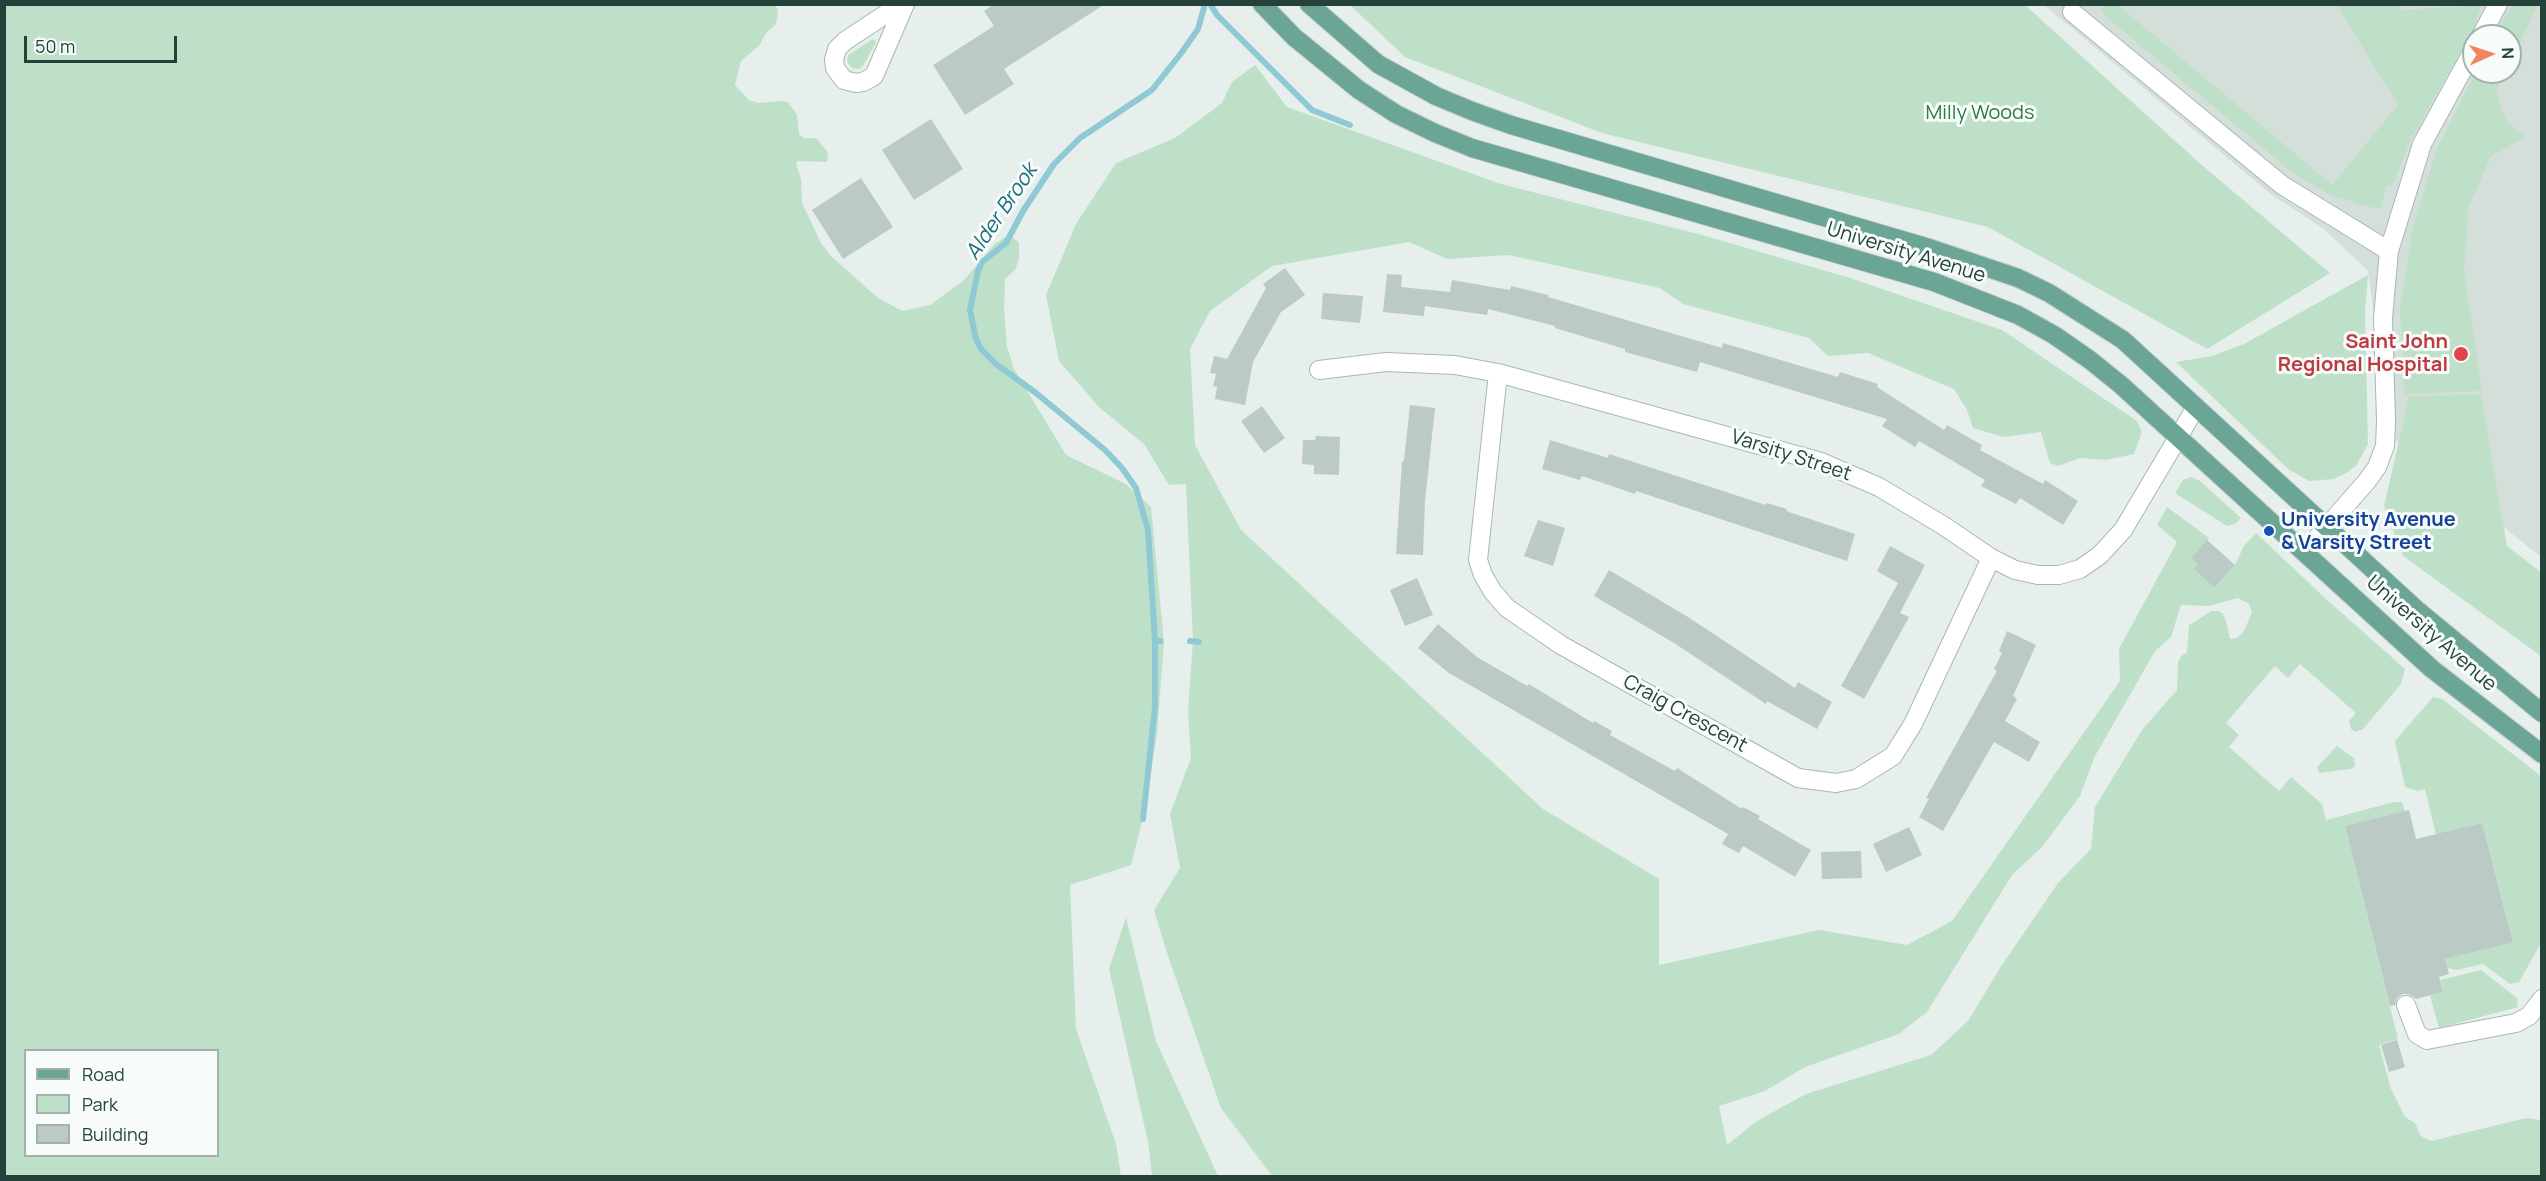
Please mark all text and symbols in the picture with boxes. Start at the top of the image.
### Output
scale bar [27,24,180,62]
north arrow [2462,24,2522,84]
text: 50 m [35,34,75,58]
text: N [2497,47,2519,59]
park label: Milly Woods [1926,101,2034,125]
water label: Alder Brook [961,159,1043,265]
street label: University Avenue [1824,217,1988,289]
place label: Saint John Regional Hospital [2278,330,2448,377]
marker: Saint John Regional Hospital [2452,345,2470,363]
street label: Varsity Street [1728,425,1854,487]
place label: University Avenue & Varsity Street [2281,508,2456,555]
marker: University Avenue & Varsity Street [2262,524,2276,538]
street label: University Avenue [2361,571,2501,697]
street label: Craig Crescent [1619,670,1751,758]
legend [24,1049,219,1157]
text: Road [82,1062,125,1086]
text: Park [82,1092,118,1116]
text: Building [82,1122,148,1146]

